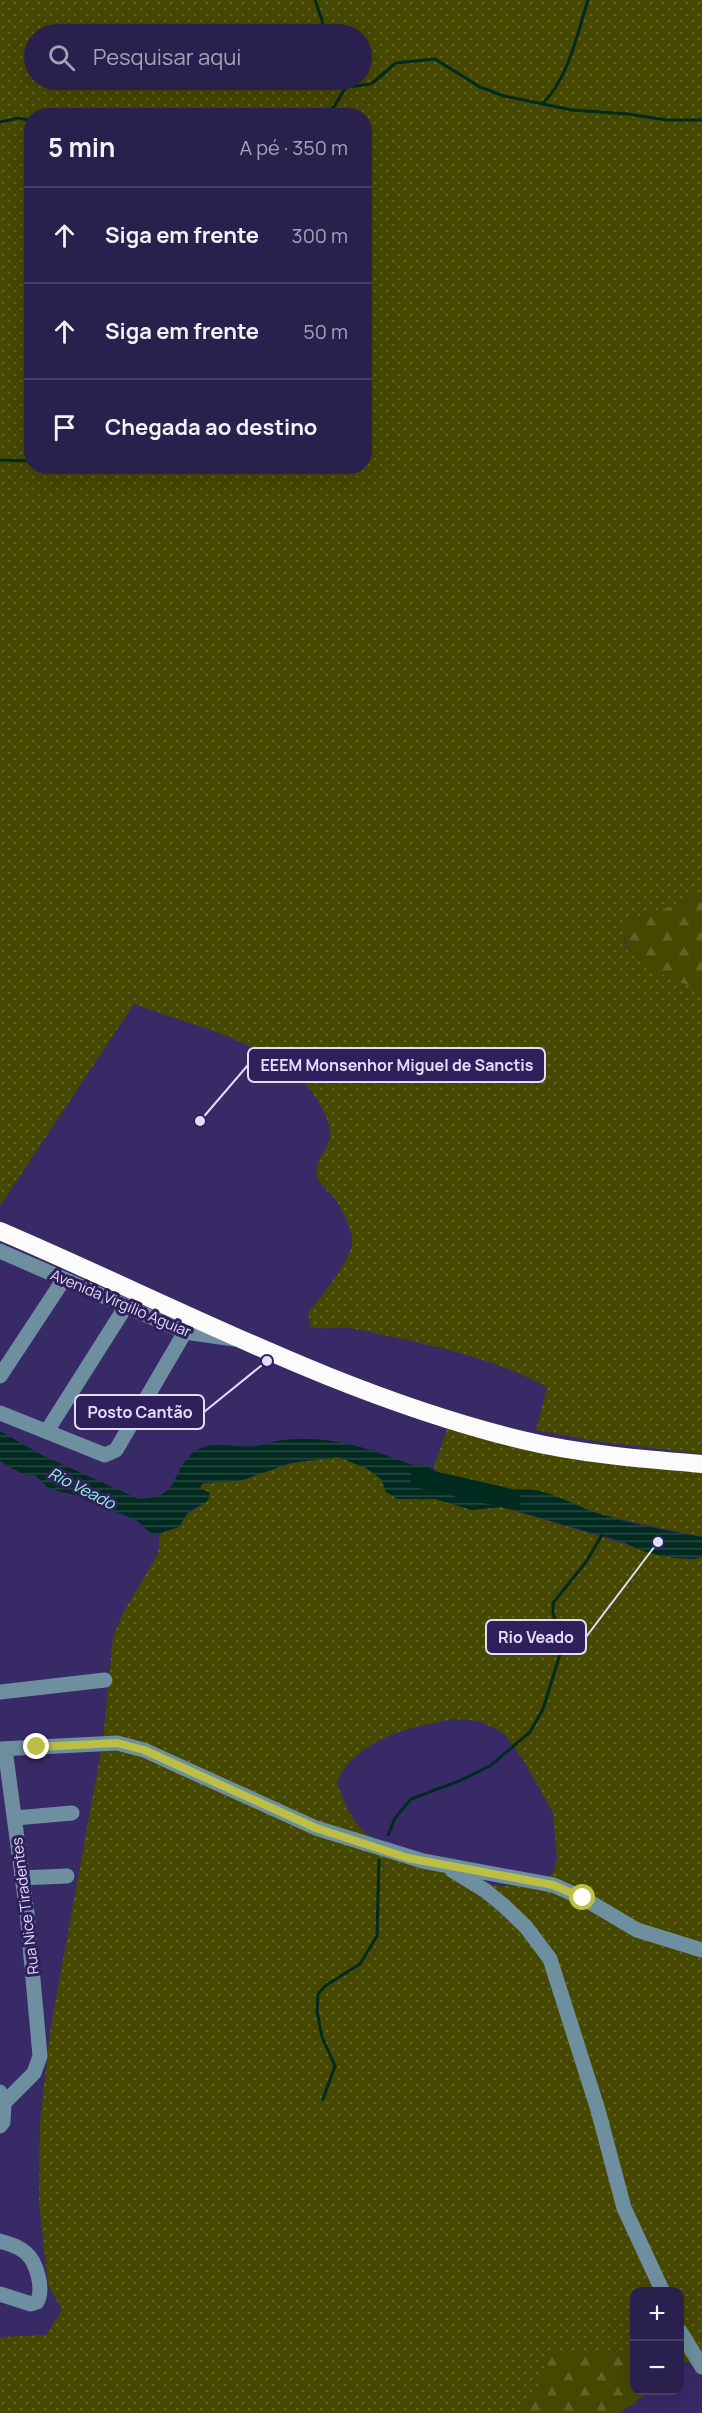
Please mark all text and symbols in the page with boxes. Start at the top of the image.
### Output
search box [24,24,372,90]
icon: search [45,41,78,74]
text: Pesquisar aqui [93,42,241,72]
text: 5 min [48,129,115,165]
text: A pé · 350 m [240,134,348,161]
icon: ahead [48,219,81,252]
text: Siga em frente [105,220,259,250]
text: 300 m [292,222,348,249]
icon: ahead [48,315,81,348]
text: Siga em frente [105,316,259,346]
text: 50 m [303,318,348,345]
icon: arrive [48,411,81,444]
text: Chegada ao destino [105,412,317,442]
callout: EEEM Monsenhor Miguel de Sanctis [248,1048,545,1082]
text: EEEM Monsenhor Miguel de Sanctis [260,1054,534,1076]
street label: Avenida Virgilio Aguiar [48,1264,195,1342]
callout: Posto Cantão [75,1395,204,1429]
text: Posto Cantão [87,1401,193,1423]
water label: Rio Veado [45,1462,121,1515]
callout: Rio Veado [486,1620,586,1654]
text: Rio Veado [498,1626,574,1648]
route end [23,1733,49,1759]
street label: Rua Nice Tiradentes [6,1836,44,1976]
route start [569,1884,595,1910]
map controls [630,2287,684,2395]
button: + [630,2287,684,2341]
button: − [630,2341,684,2395]

